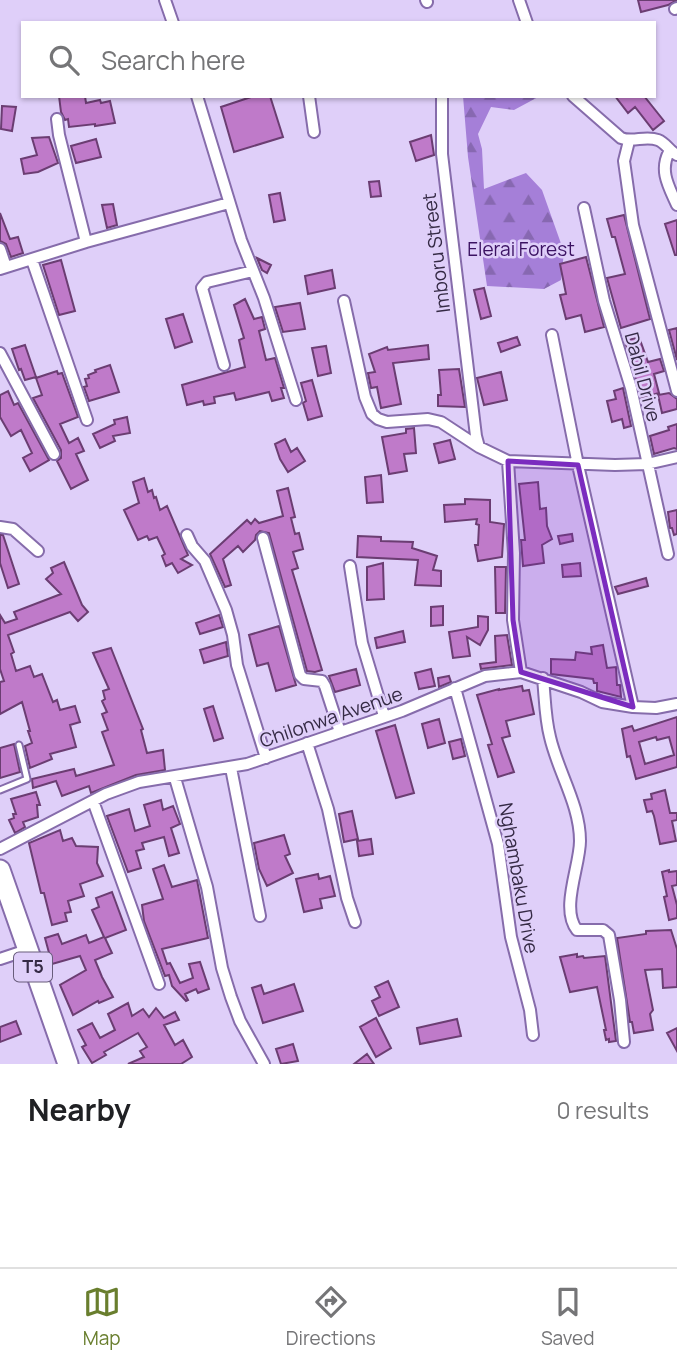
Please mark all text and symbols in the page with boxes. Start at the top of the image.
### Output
search box [21,21,656,98]
icon: search [45,41,83,79]
text: Search here [101,42,246,78]
street label: Imboru Street [416,191,456,315]
park label: Elerai Forest [467,236,575,262]
street label: Dabil Drive [619,329,667,425]
street label: Chilonwa Avenue [256,680,406,754]
street label: Nghambaku Drive [493,800,545,956]
road number: T5 [14,952,52,982]
text: Nearby [28,1089,131,1130]
text: 0 results [556,1094,649,1126]
tab: Map [83,1283,121,1351]
tab: Directions [286,1283,376,1351]
tab: Saved [541,1283,594,1351]

